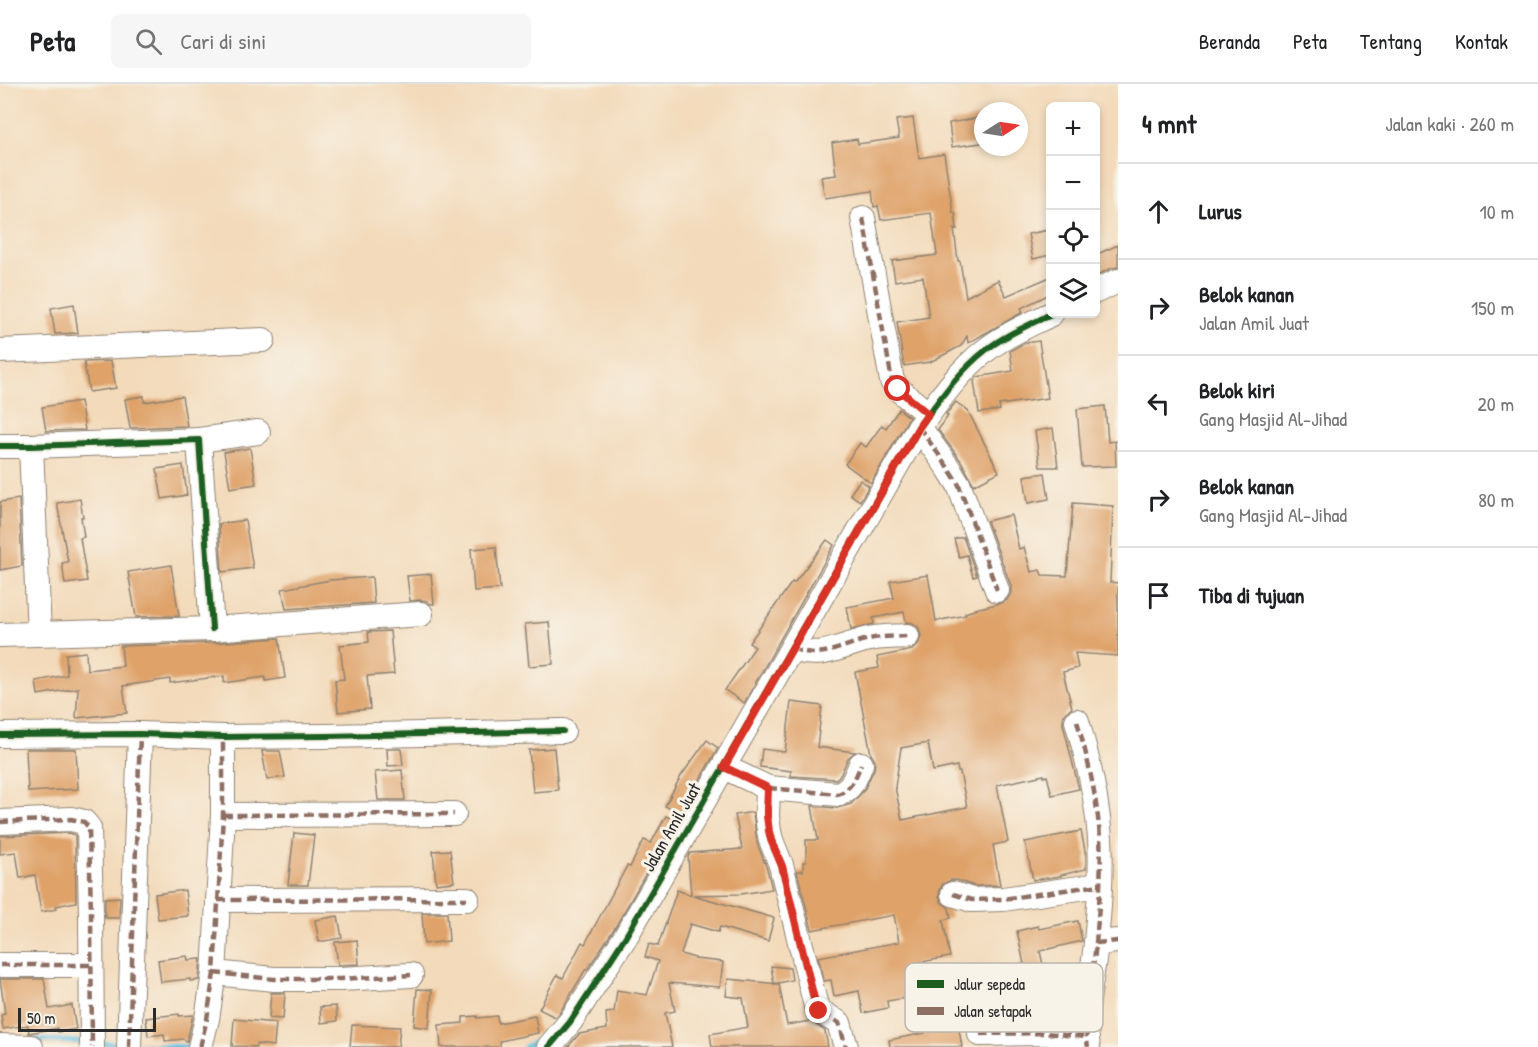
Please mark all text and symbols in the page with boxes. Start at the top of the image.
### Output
search box [111,14,531,68]
text: Peta [30,22,75,60]
icon: search [132,25,165,58]
text: Cari di sini [180,26,266,56]
text: Beranda [1199,27,1260,56]
text: Peta [1293,27,1327,56]
text: Tentang [1360,27,1422,56]
text: Kontak [1455,27,1508,56]
north arrow [974,102,1028,156]
map controls [1046,102,1100,318]
button: + [1046,102,1100,156]
text: 4 mnt [1142,106,1196,141]
text: Jalan kaki · 260 m [1385,110,1514,137]
button: − [1046,156,1100,210]
icon: ahead [1142,195,1175,228]
text: Lurus [1199,196,1242,226]
text: 10 m [1480,198,1514,225]
button: locate [1046,210,1100,264]
button: layers [1046,264,1100,318]
text: Belok kanan [1199,279,1294,309]
icon: right [1142,291,1175,324]
text: 150 m [1471,294,1514,321]
text: Jalan Amil Juat [1199,309,1309,336]
route start [884,375,910,401]
text: Belok kiri [1199,375,1275,405]
icon: left [1142,387,1175,420]
text: 20 m [1477,390,1514,417]
text: Gang Masjid Al-Jihad [1199,405,1347,432]
text: Belok kanan [1199,471,1294,501]
icon: right [1142,483,1175,516]
text: 80 m [1478,486,1514,513]
text: Gang Masjid Al-Jihad [1199,501,1347,528]
icon: arrive [1142,579,1175,612]
text: Tiba di tujuan [1199,580,1304,610]
street label: Jalan Amil Juat [635,777,707,876]
legend [905,963,1103,1032]
text: Jalur sepeda [954,973,1025,995]
route end [805,997,831,1023]
text: Jalan setapak [954,1000,1032,1022]
scale bar [18,1005,156,1032]
text: 50 m [27,1007,56,1029]

